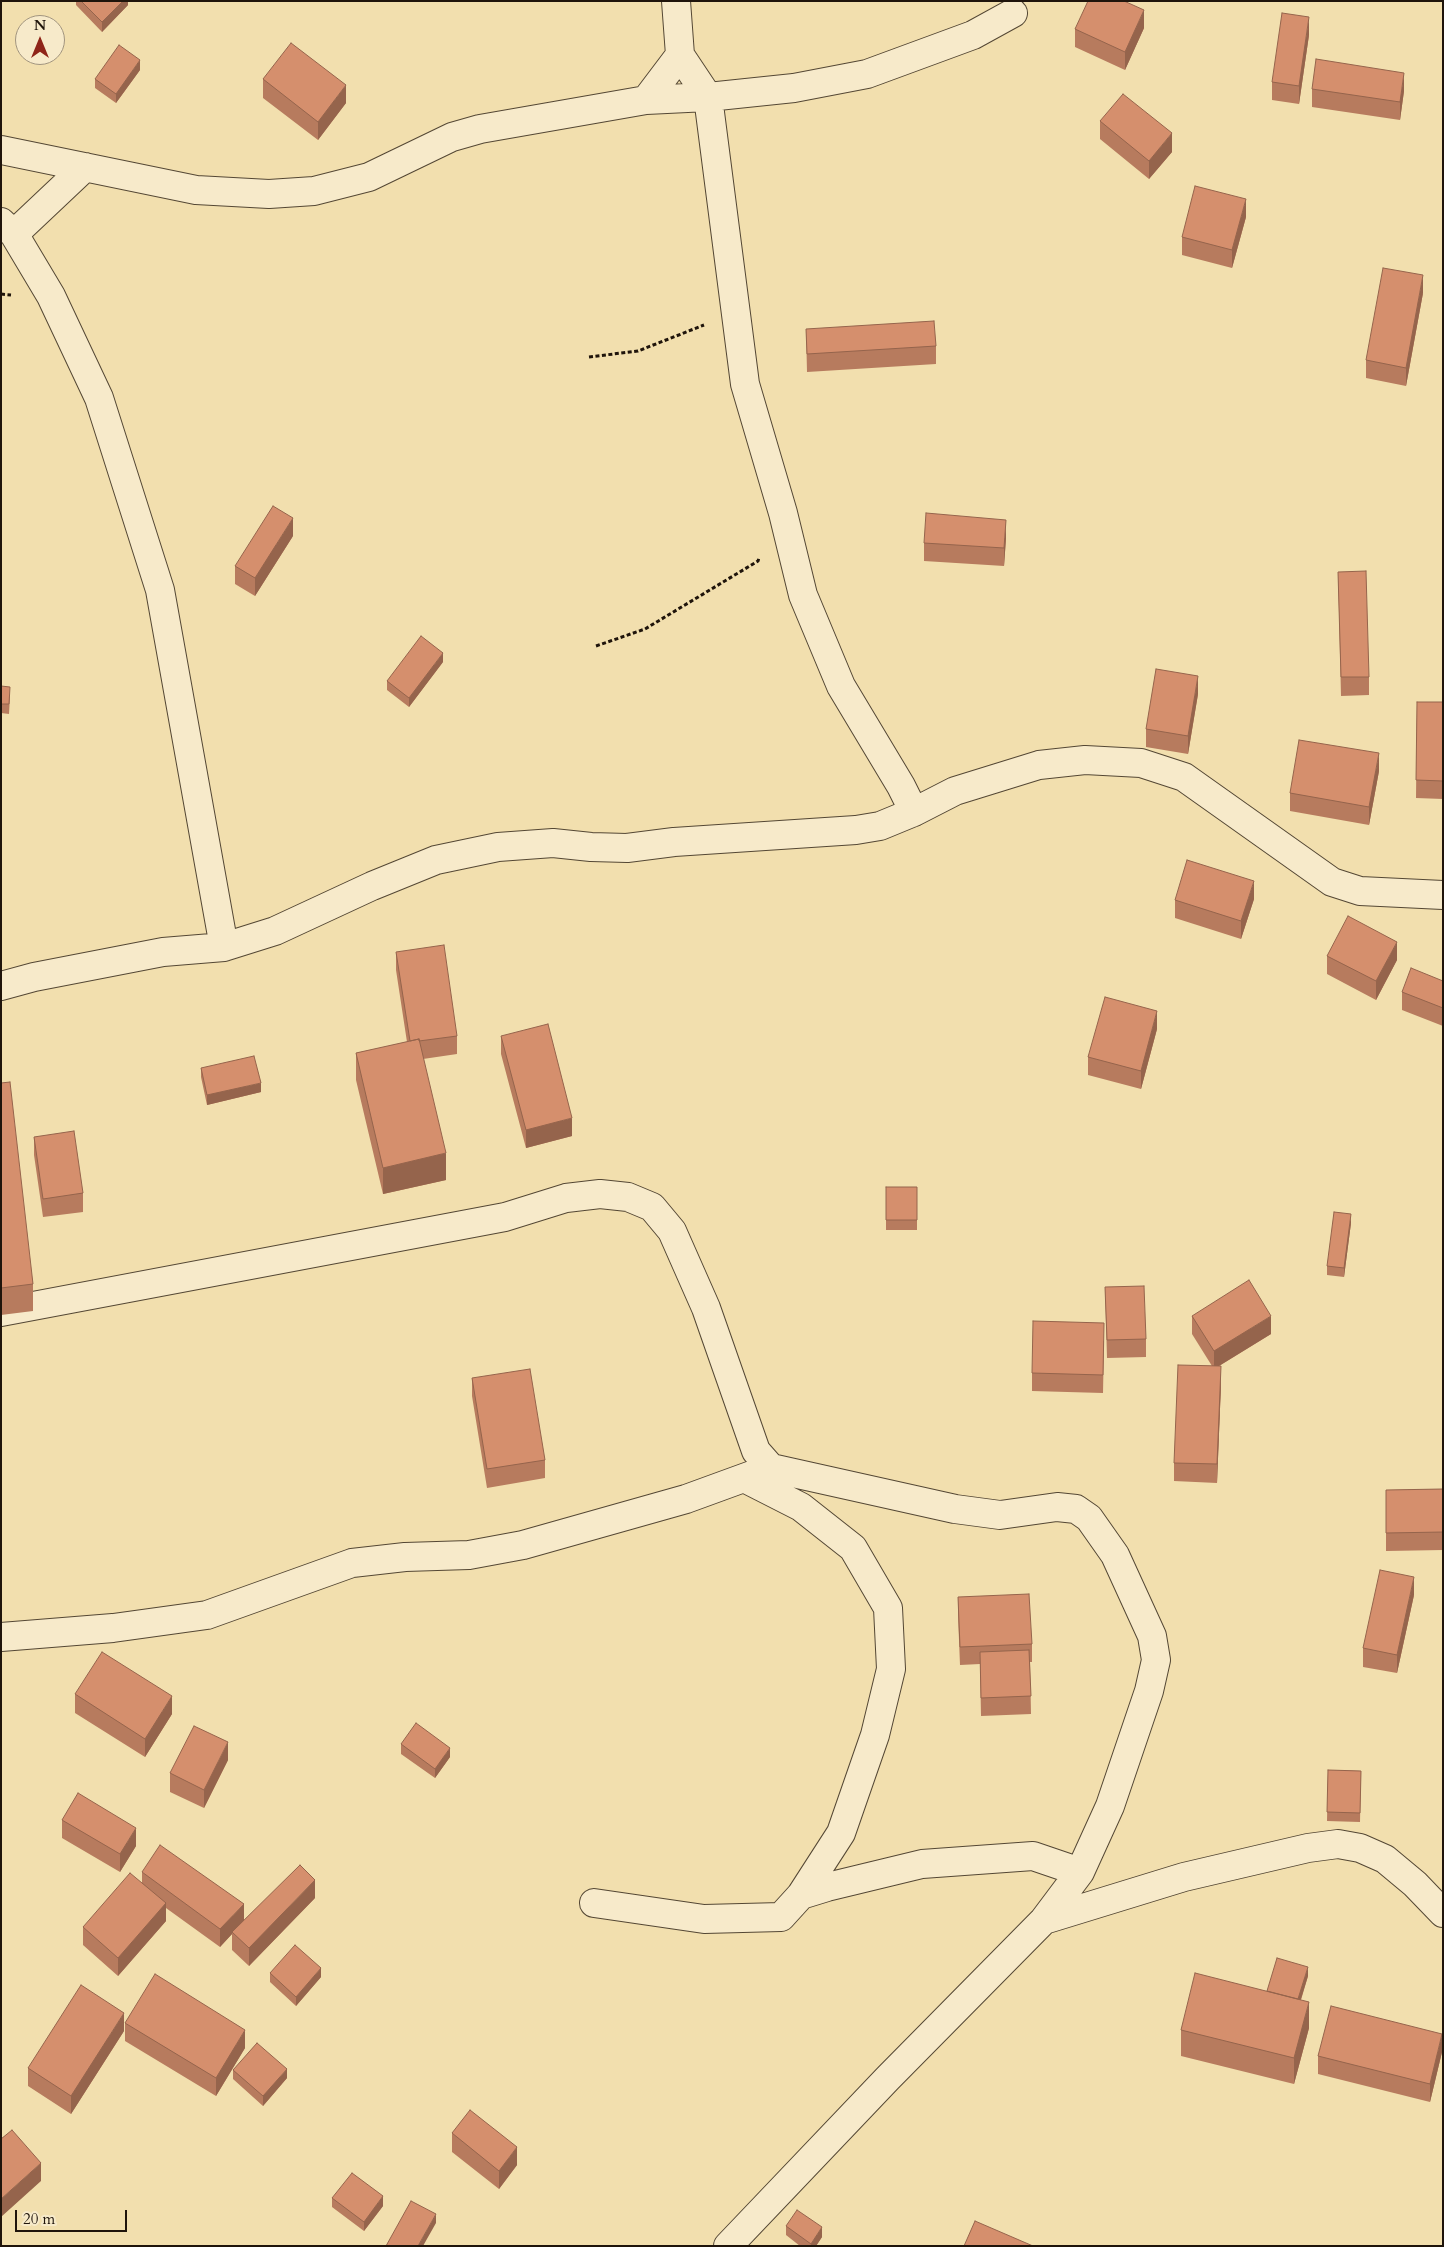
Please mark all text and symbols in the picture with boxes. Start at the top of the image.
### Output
north arrow [15,15,65,65]
text: N [34,16,46,35]
scale bar [18,2200,130,2232]
text: 20 m [23,2209,55,2229]

